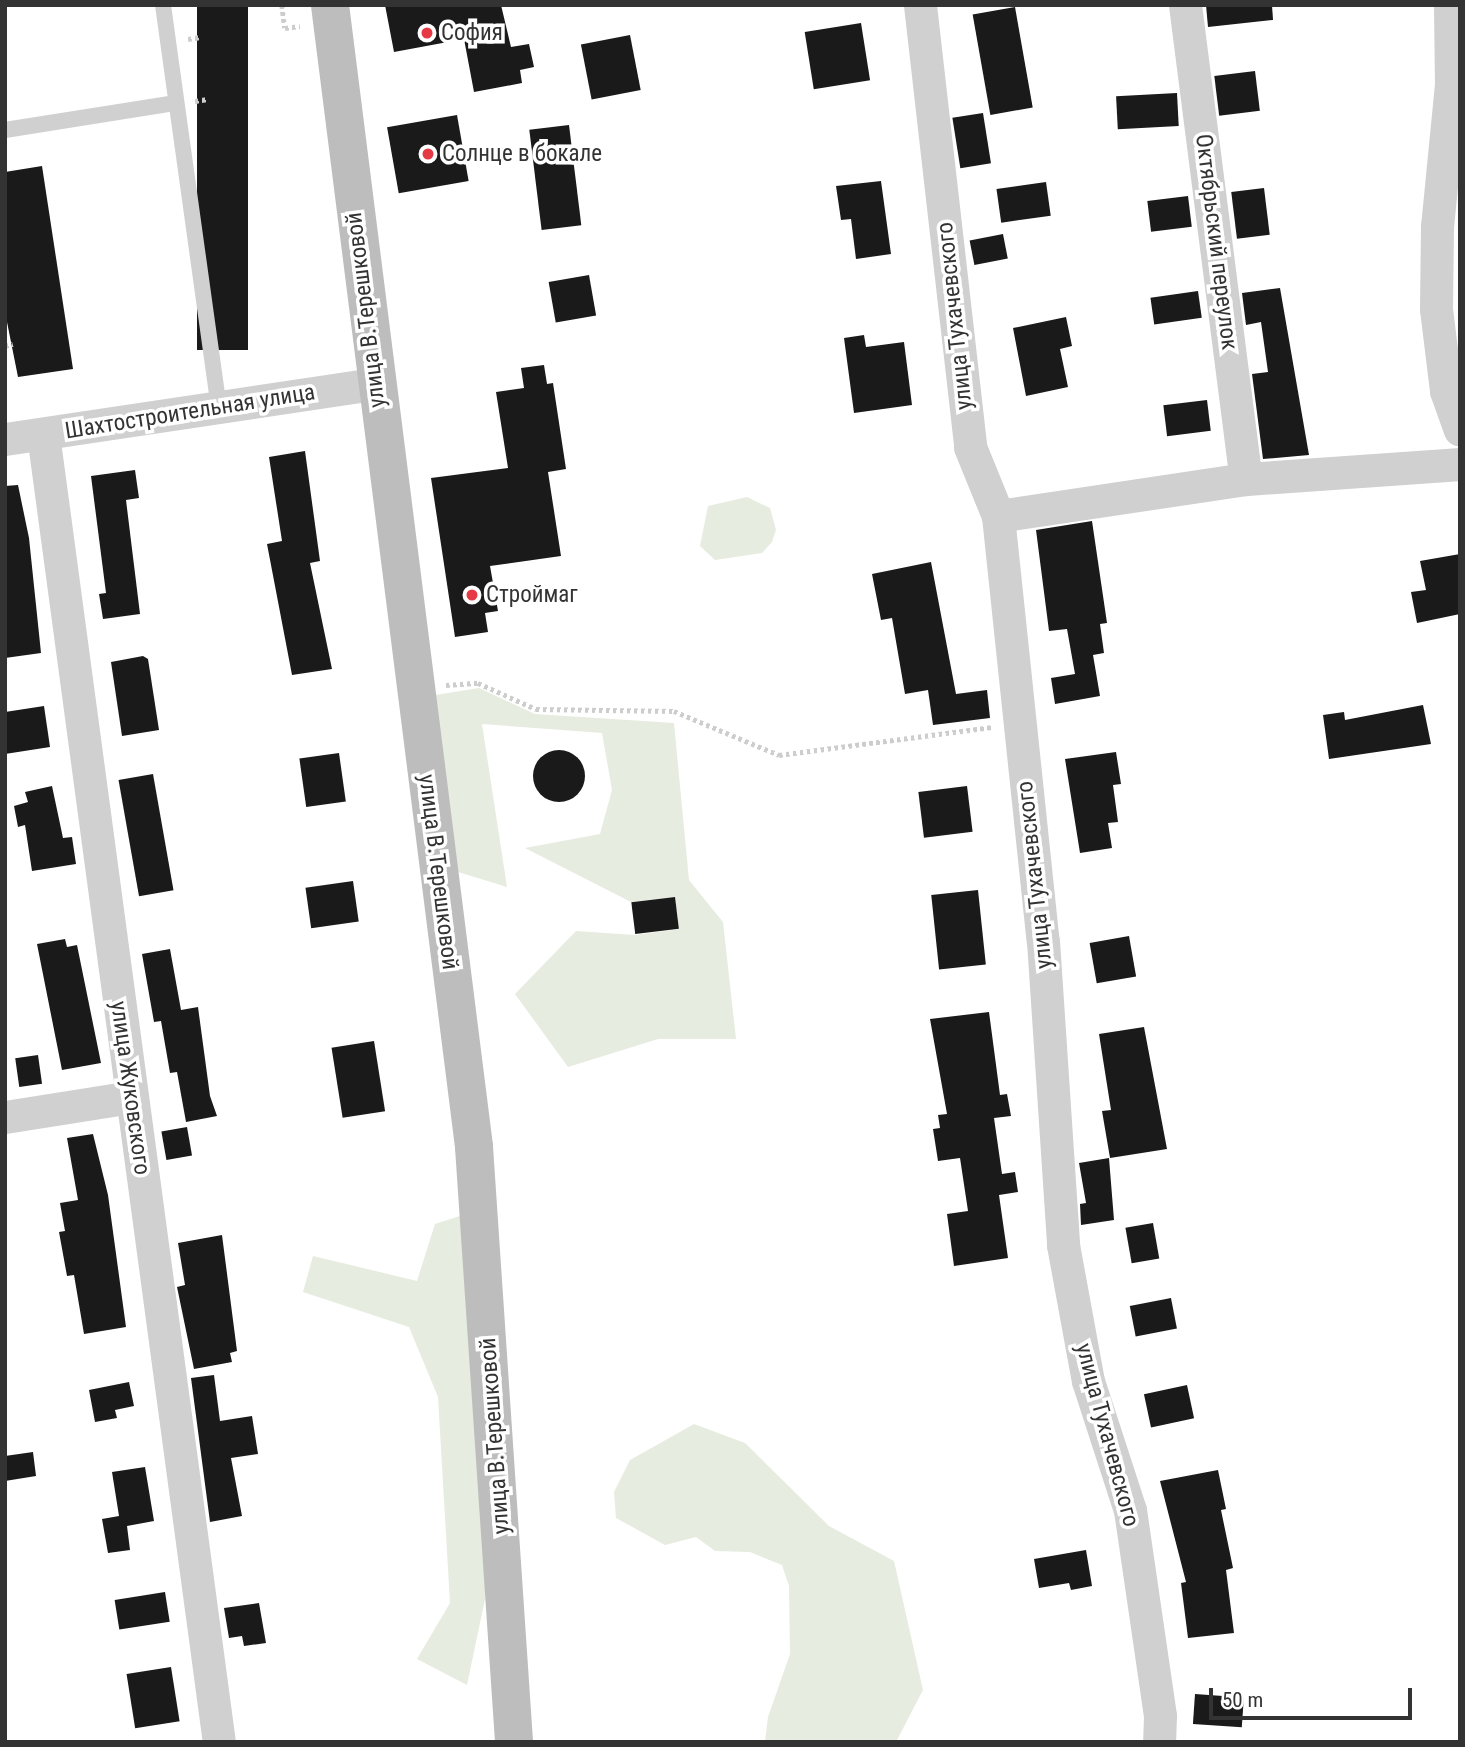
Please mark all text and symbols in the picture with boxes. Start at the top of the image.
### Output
place label: София [441,19,503,47]
marker: София [419,25,435,41]
street label: Октябрьский переулок [1189,132,1243,352]
place label: Солнце в бокале [442,140,602,168]
marker: Солнце в бокале [420,146,436,162]
street label: улица В.Терешковой [340,211,392,409]
street label: улица Тухачевского [931,221,979,411]
street label: Шахтостроительная улица [63,379,317,445]
place label: Строймаг [486,581,578,609]
marker: Строймаг [464,587,480,603]
street label: улица В.Терешковой [412,773,464,971]
street label: улица Тухачевского [1011,780,1059,970]
street label: улица Жуковского [104,999,156,1177]
street label: улица В.Терешковой [474,1337,516,1535]
street label: улица Тухачевского [1069,1340,1145,1530]
scale bar [1213,1674,1416,1718]
text: 50 m [1222,1688,1263,1712]

